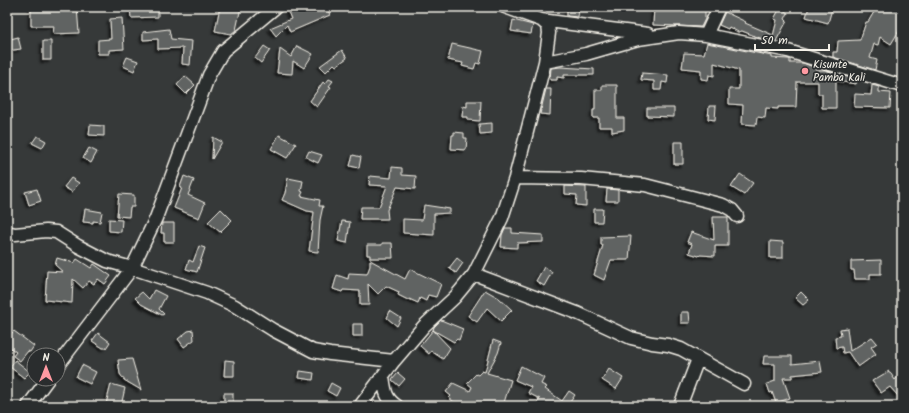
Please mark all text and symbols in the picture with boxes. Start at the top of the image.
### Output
scale bar [755,26,829,52]
text: 50 m [761,31,788,50]
place label: Kisunte Pamba Kali [813,56,866,87]
marker: Kisunte Pamba Kali [800,66,810,76]
north arrow [26,347,66,387]
text: N [43,349,50,367]

